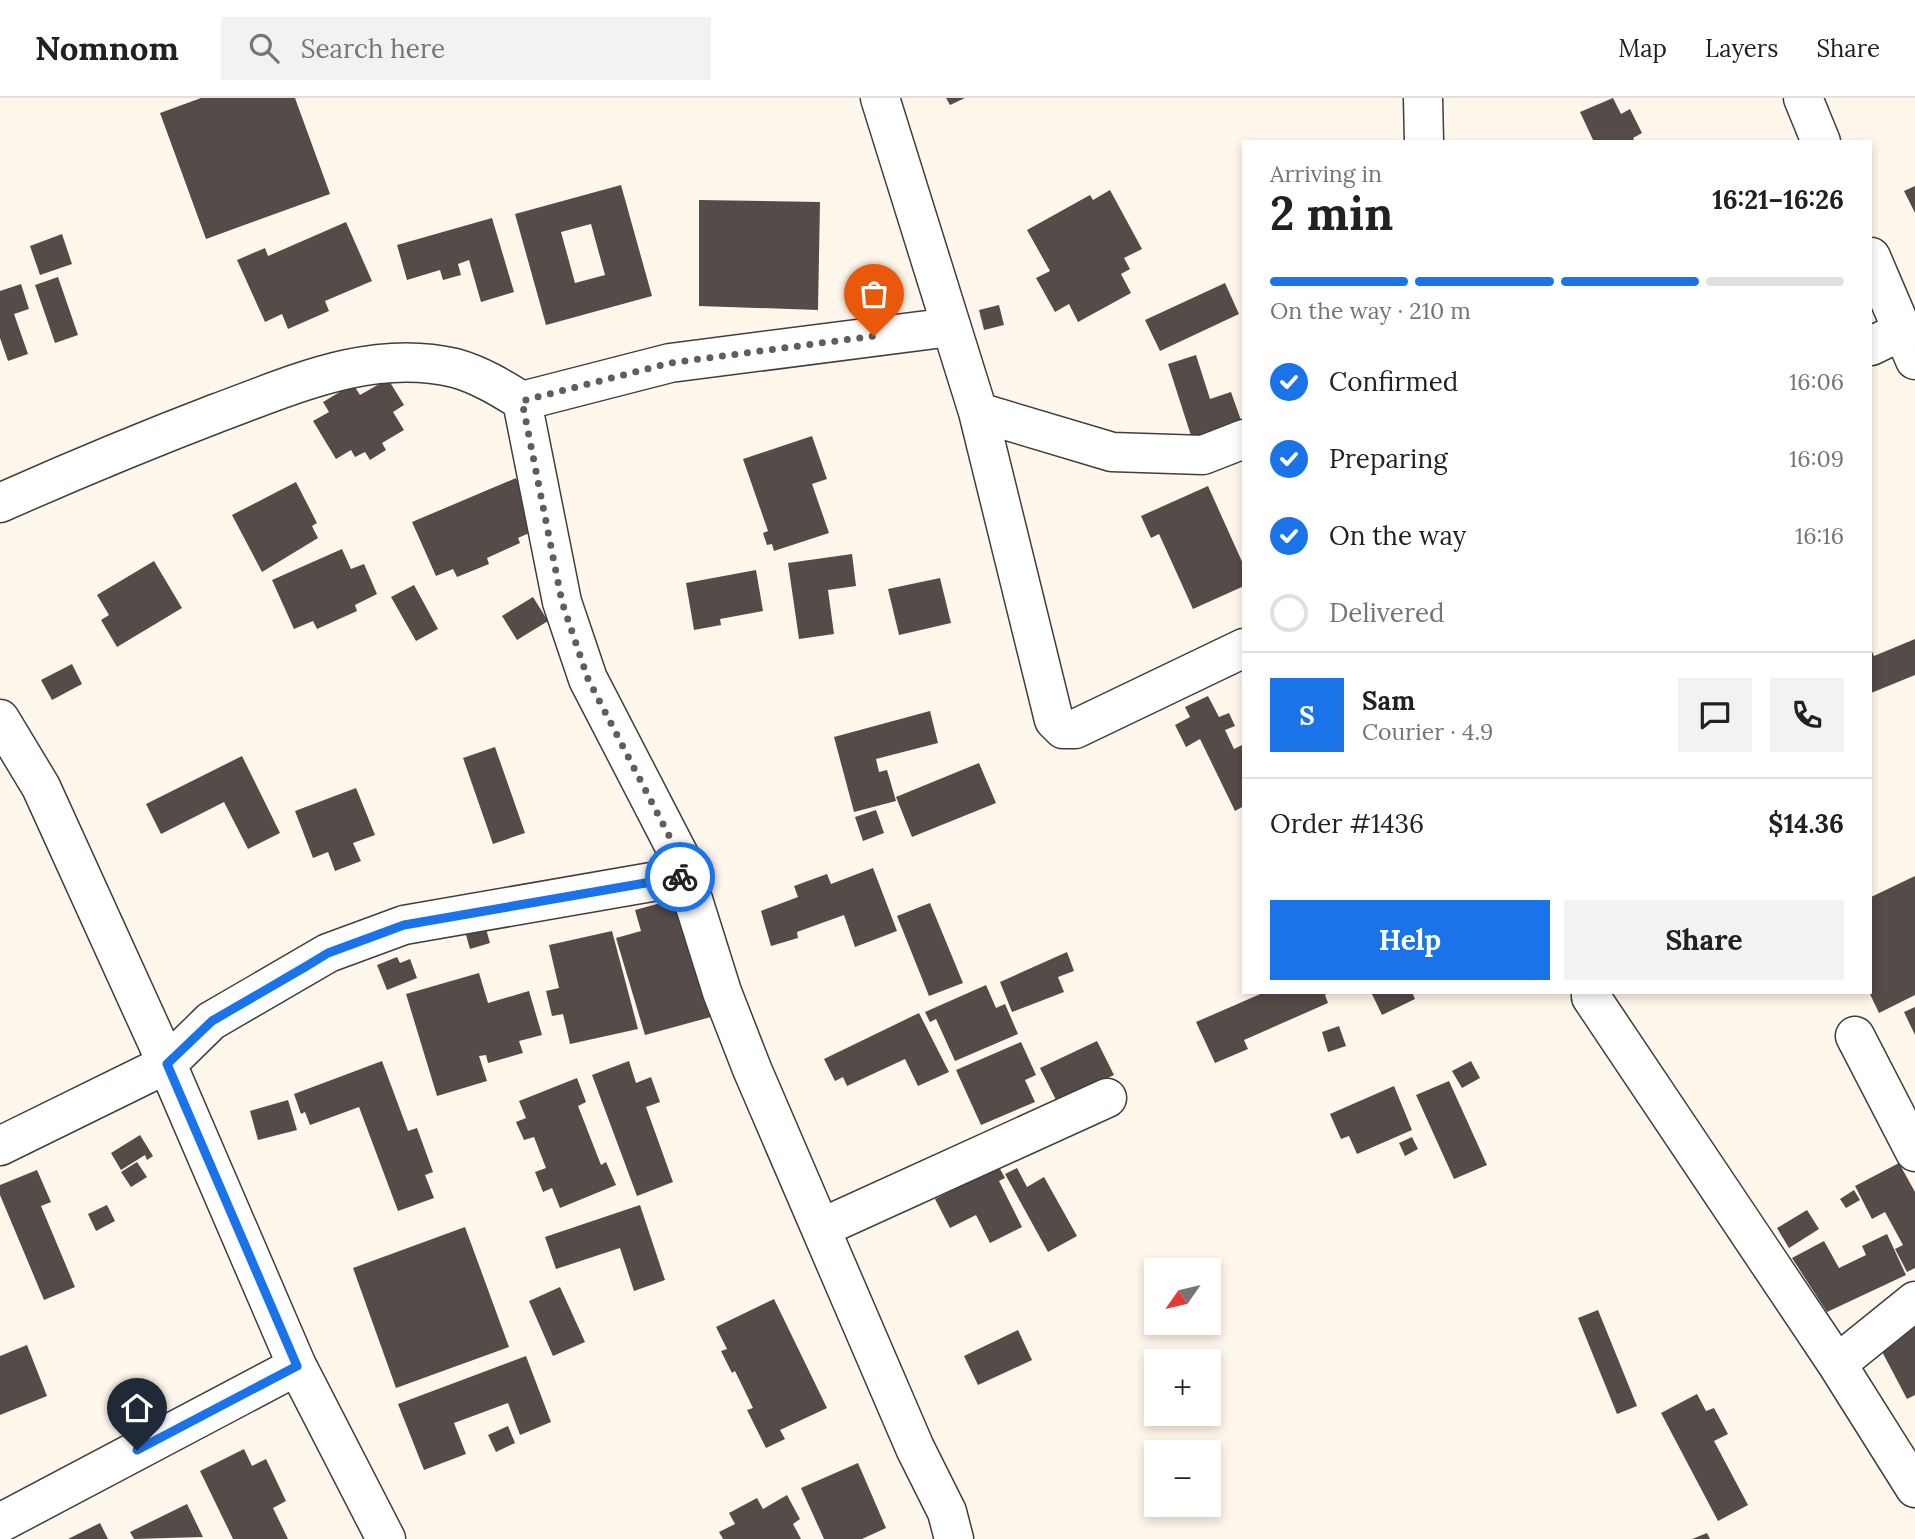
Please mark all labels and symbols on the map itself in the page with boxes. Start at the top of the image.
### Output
pin [844,264,904,336]
courier [645,842,715,912]
north arrow [1144,1258,1222,1335]
pin [107,1378,167,1450]

